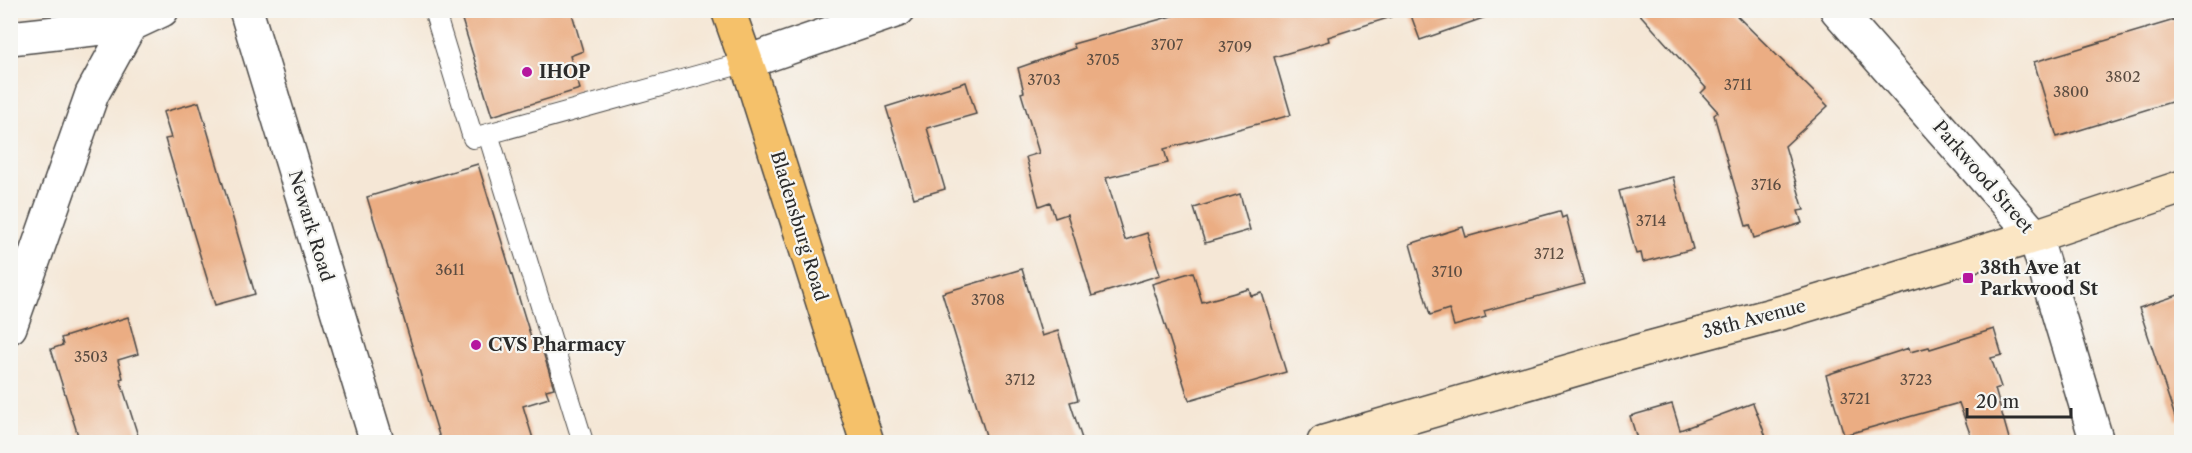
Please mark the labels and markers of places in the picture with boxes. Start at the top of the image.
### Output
place label: IHOP [539,61,590,83]
marker: IHOP [520,65,534,79]
place label: 38th Ave at Parkwood St [1980,257,2099,300]
marker: 38th Ave at Parkwood St [1961,271,1975,285]
place label: CVS Pharmacy [488,334,626,356]
marker: CVS Pharmacy [469,338,483,352]

